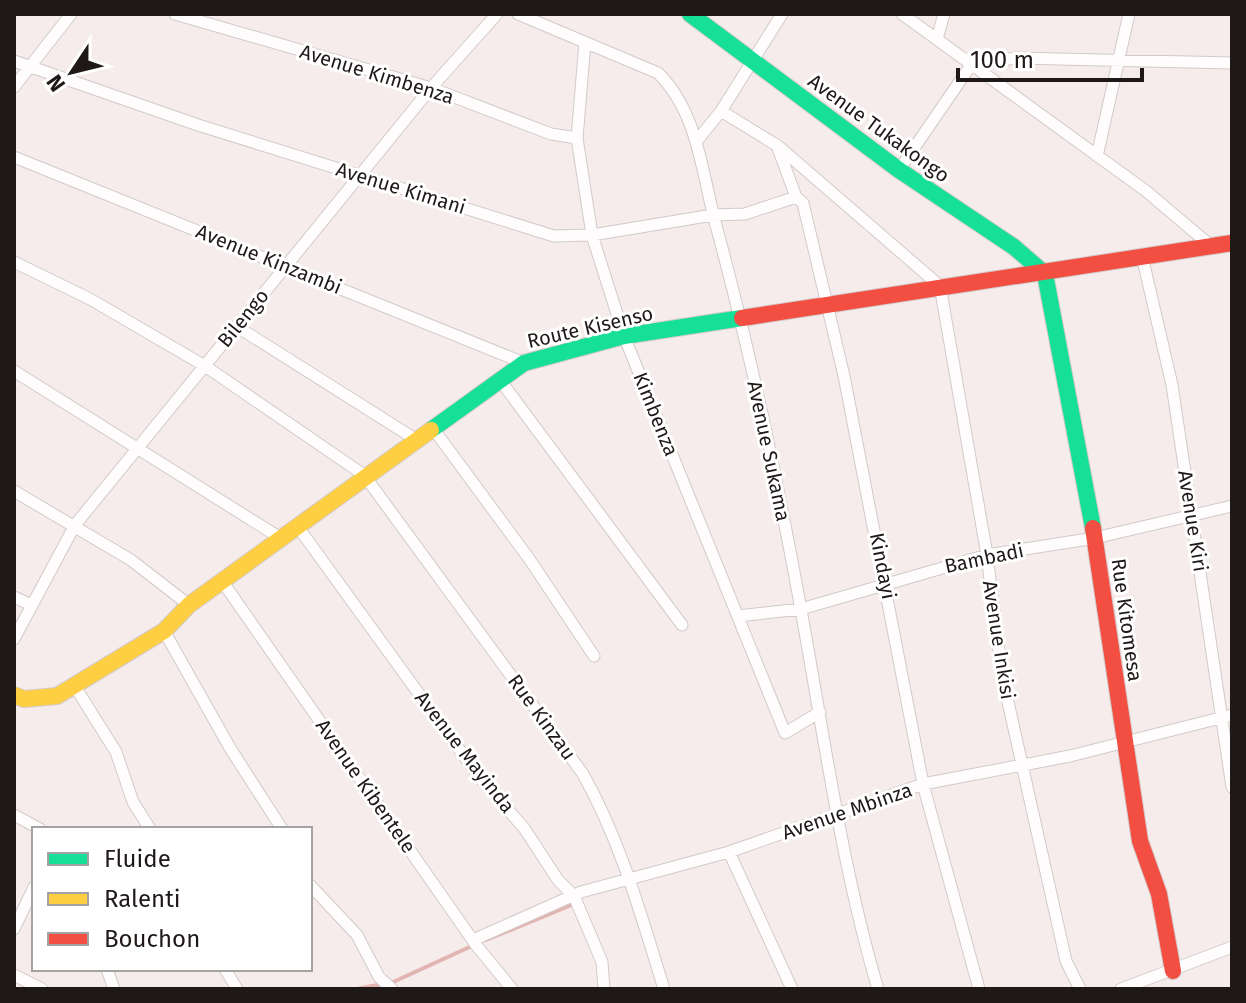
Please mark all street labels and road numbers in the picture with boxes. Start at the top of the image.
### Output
street label: Avenue Kimbenza [297,39,457,109]
street label: Avenue Tukakongo [804,69,954,187]
street label: Avenue Kimani [333,157,469,219]
street label: Avenue Kinzambi [193,219,345,299]
street label: Bilengo [212,284,274,352]
street label: Route Kisenso [525,301,655,353]
street label: Kimbenza [628,369,684,459]
street label: Avenue Sukama [742,379,796,523]
street label: Avenue Kiri [1173,469,1213,573]
street label: Kindayi [865,531,901,601]
street label: Bambadi [942,538,1026,578]
street label: Rue Kitomesa [1106,557,1148,683]
street label: Avenue Inkisi [978,579,1020,701]
street label: Rue Kinzau [503,669,581,765]
street label: Avenue Mayinda [410,686,520,818]
street label: Avenue Kibentele [311,714,421,858]
street label: Avenue Mbinza [779,778,915,844]

